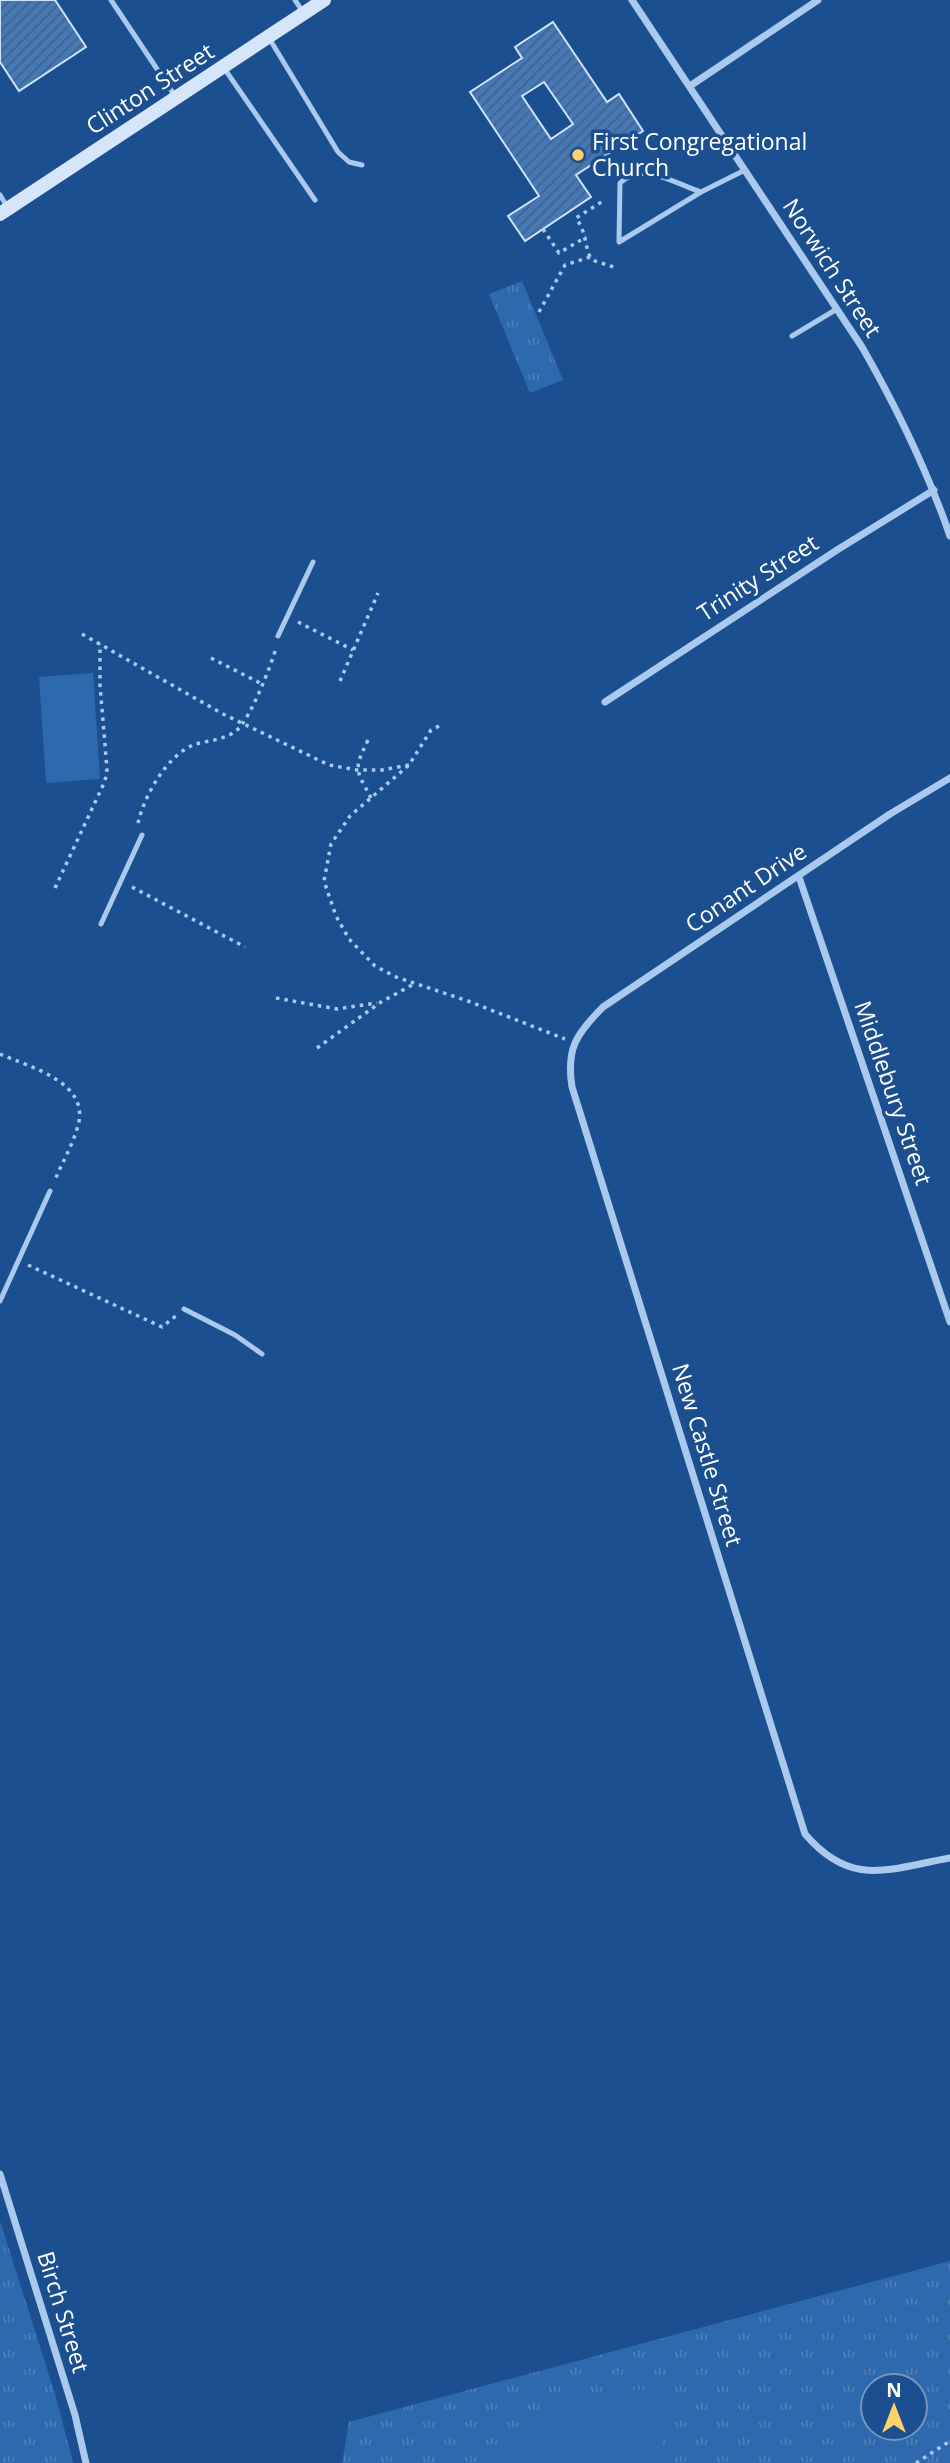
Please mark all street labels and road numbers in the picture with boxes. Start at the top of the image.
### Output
street label: Clinton Street [79,35,220,141]
street label: Norwich Street [776,192,890,343]
street label: Trinity Street [691,526,824,628]
street label: Conant Drive [679,835,812,940]
street label: Middlebury Street [847,996,940,1189]
street label: New Castle Street [665,1359,751,1550]
street label: Birch Street [30,2247,98,2376]

